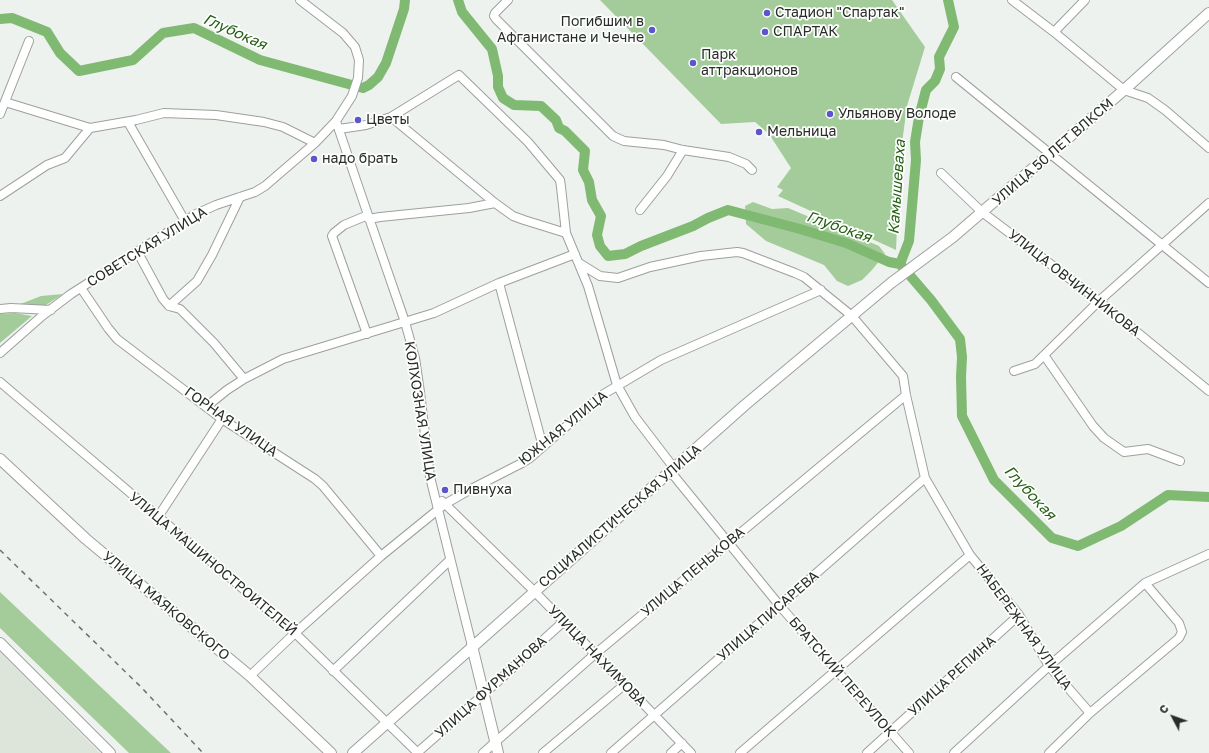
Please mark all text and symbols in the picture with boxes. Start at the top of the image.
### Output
place label: Стадион "Спартак" [775,5,904,21]
marker: Стадион "Спартак" [762,8,772,18]
water label: Глубокая [201,10,269,54]
place label: Погибшим в Афганистане и Чечне [497,14,644,46]
place label: СПАРТАК [773,24,838,40]
marker: Погибшим в Афганистане и Чечне [647,25,657,35]
marker: СПАРТАК [760,27,770,37]
place label: Парк аттракционов [701,47,798,80]
marker: Парк аттракционов [688,58,698,68]
street label: УЛИЦА 50 ЛЕТ ВЛКСМ [989,95,1117,209]
place label: Ульянову Володе [838,106,956,122]
marker: Ульянову Володе [825,109,835,119]
place label: Цветы [366,112,410,128]
marker: Цветы [353,115,363,125]
place label: Мельница [767,124,836,140]
marker: Мельница [754,127,764,137]
water label: Камышеваха [885,139,909,235]
place label: надо брать [322,151,398,167]
marker: надо брать [309,154,319,164]
street label: СОВЕТСКАЯ УЛИЦА [84,203,210,291]
water label: Глубокая [804,208,874,246]
street label: УЛИЦА ОВЧИННИКОВА [1005,226,1143,340]
street label: КОЛХОЗНАЯ УЛИЦА [401,340,439,482]
street label: ГОРНАЯ УЛИЦА [181,384,281,460]
street label: ЮЖНАЯ УЛИЦА [515,387,611,469]
street label: СОЦИАЛИСТИЧЕСКАЯ УЛИЦА [535,441,705,591]
water label: Глубокая [1000,462,1060,524]
place label: Пивнуха [453,482,512,498]
marker: Пивнуха [440,485,450,495]
street label: УЛИЦА МАШИНОСТРОИТЕЛЕЙ [126,489,300,639]
street label: УЛИЦА ПЕНЬКОВА [638,524,748,620]
street label: УЛИЦА МАЯКОВСКОГО [99,548,233,664]
street label: НАБЕРЕЖНАЯ УЛИЦА [973,561,1075,693]
street label: УЛИЦА ПИСАРЕВА [714,567,822,665]
street label: УЛИЦА НАХИМОВА [544,602,650,710]
street label: БРАТСКИЙ ПЕРЕУЛОК [785,613,899,741]
street label: УЛИЦА ФУРМАНОВА [432,632,550,742]
street label: УЛИЦА РЕПИНА [905,632,999,720]
north arrow [1153,697,1193,737]
text: С [1156,702,1171,716]

